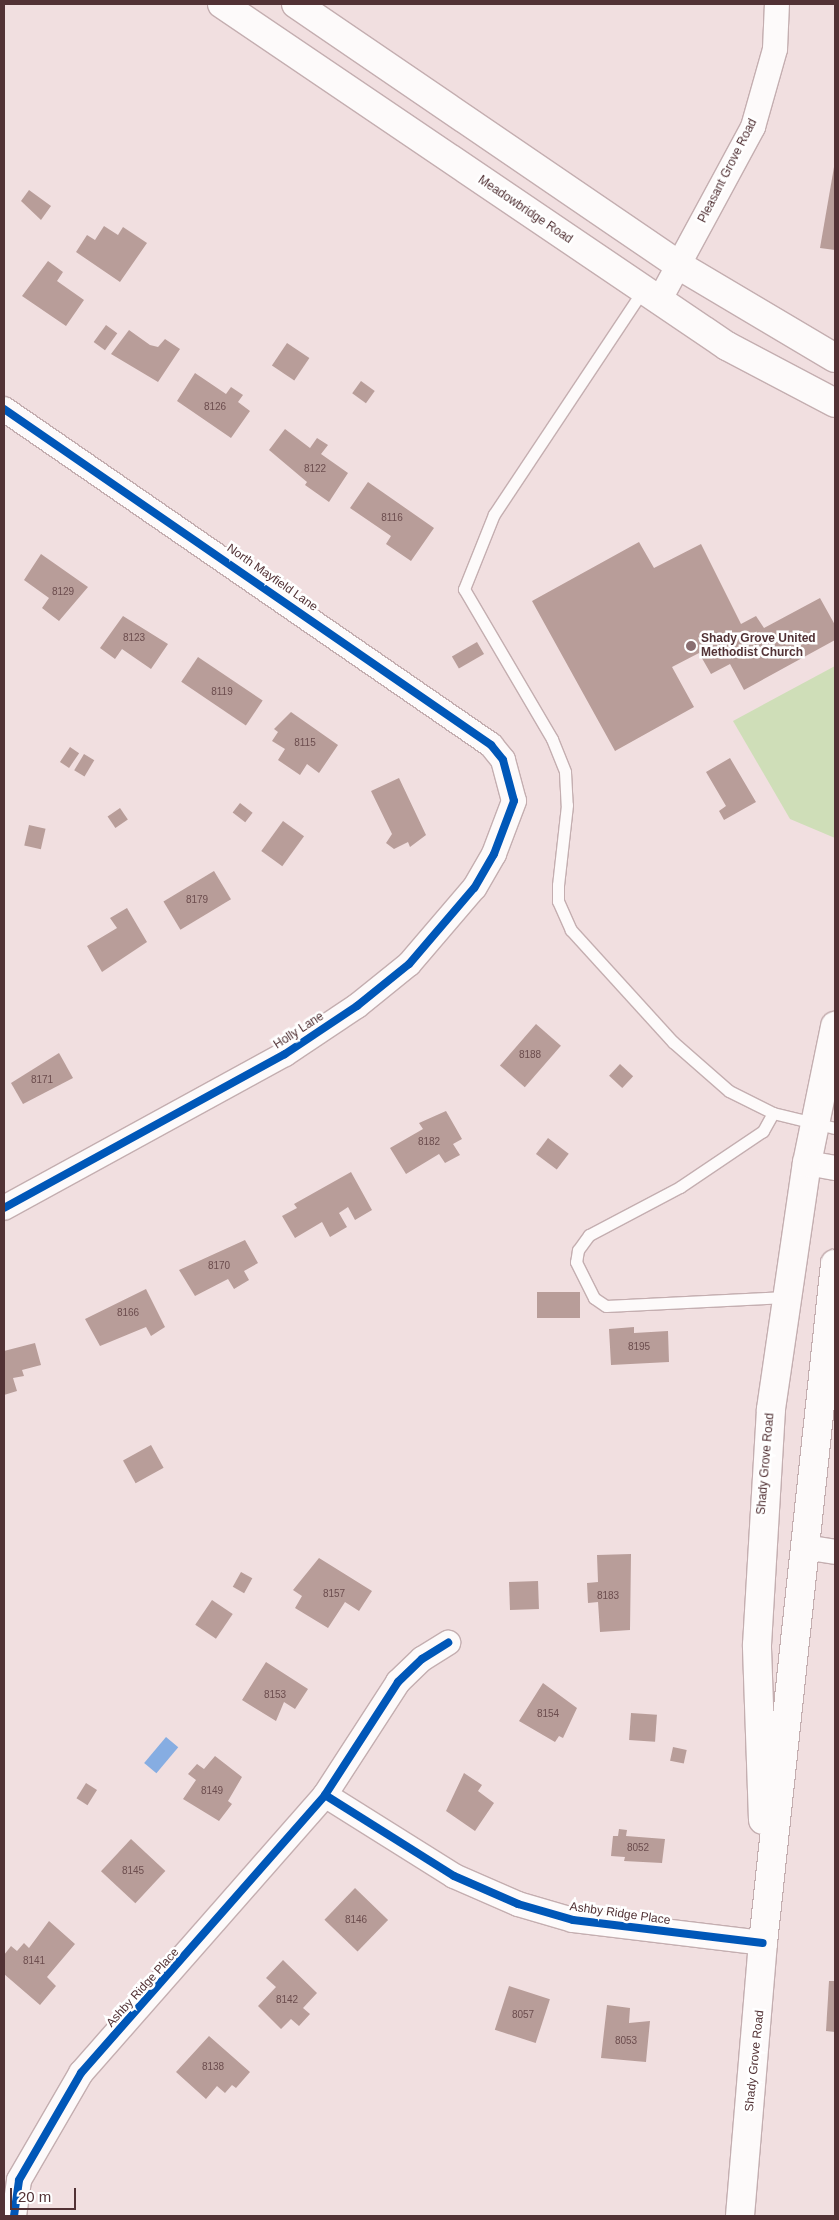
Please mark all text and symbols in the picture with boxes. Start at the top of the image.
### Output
street label: Pleasant Grove Road [696,117,760,225]
street label: Meadowbridge Road [475,173,575,247]
house number: 8126 [204,401,226,413]
house number: 8122 [304,463,326,475]
house number: 8116 [381,512,403,524]
street label: North Mayfield Lane [224,541,320,615]
house number: 8129 [52,586,74,598]
house number: 8123 [123,632,145,644]
place label: Shady Grove United Methodist Church [701,632,816,660]
marker: Shady Grove United Methodist Church [685,640,697,652]
house number: 8119 [211,686,233,698]
house number: 8115 [294,737,316,749]
house number: 8179 [186,894,208,906]
street label: Holly Lane [271,1010,327,1052]
house number: 8188 [519,1049,541,1061]
house number: 8171 [31,1074,53,1086]
house number: 8182 [418,1136,440,1148]
house number: 8170 [208,1260,230,1272]
house number: 8166 [117,1307,139,1319]
house number: 8195 [628,1341,650,1353]
street label: Shady Grove Road [754,1413,778,1515]
house number: 8157 [323,1588,345,1600]
house number: 8183 [597,1590,619,1602]
house number: 8153 [264,1689,286,1701]
house number: 8154 [537,1708,559,1720]
house number: 8149 [201,1785,223,1797]
house number: 8052 [627,1842,649,1854]
house number: 8145 [122,1865,144,1877]
street label: Ashby Ridge Place [569,1900,671,1928]
house number: 8146 [345,1914,367,1926]
street label: Ashby Ridge Place [104,1946,182,2030]
house number: 8141 [23,1955,45,1967]
house number: 8142 [276,1994,298,2006]
house number: 8057 [512,2009,534,2021]
street label: Shady Grove Road [743,2009,767,2113]
house number: 8053 [615,2035,637,2047]
house number: 8138 [202,2061,224,2073]
scale bar [12,2178,79,2210]
text: 20 m [18,2188,51,2205]

